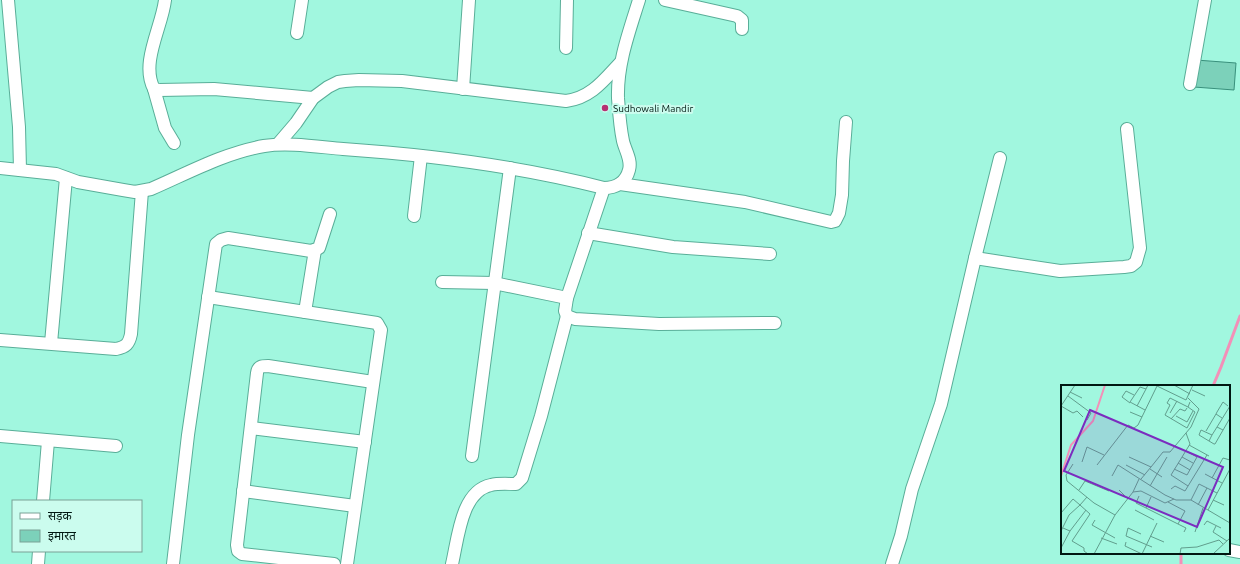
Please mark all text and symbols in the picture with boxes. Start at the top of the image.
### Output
marker: Sudhowali Mandir [600,103,610,113]
place label: Sudhowali Mandir [613,103,693,114]
inset map [1061,385,1230,554]
legend [12,500,142,552]
text: सड़क [48,509,73,523]
text: इमारत [48,529,77,543]

